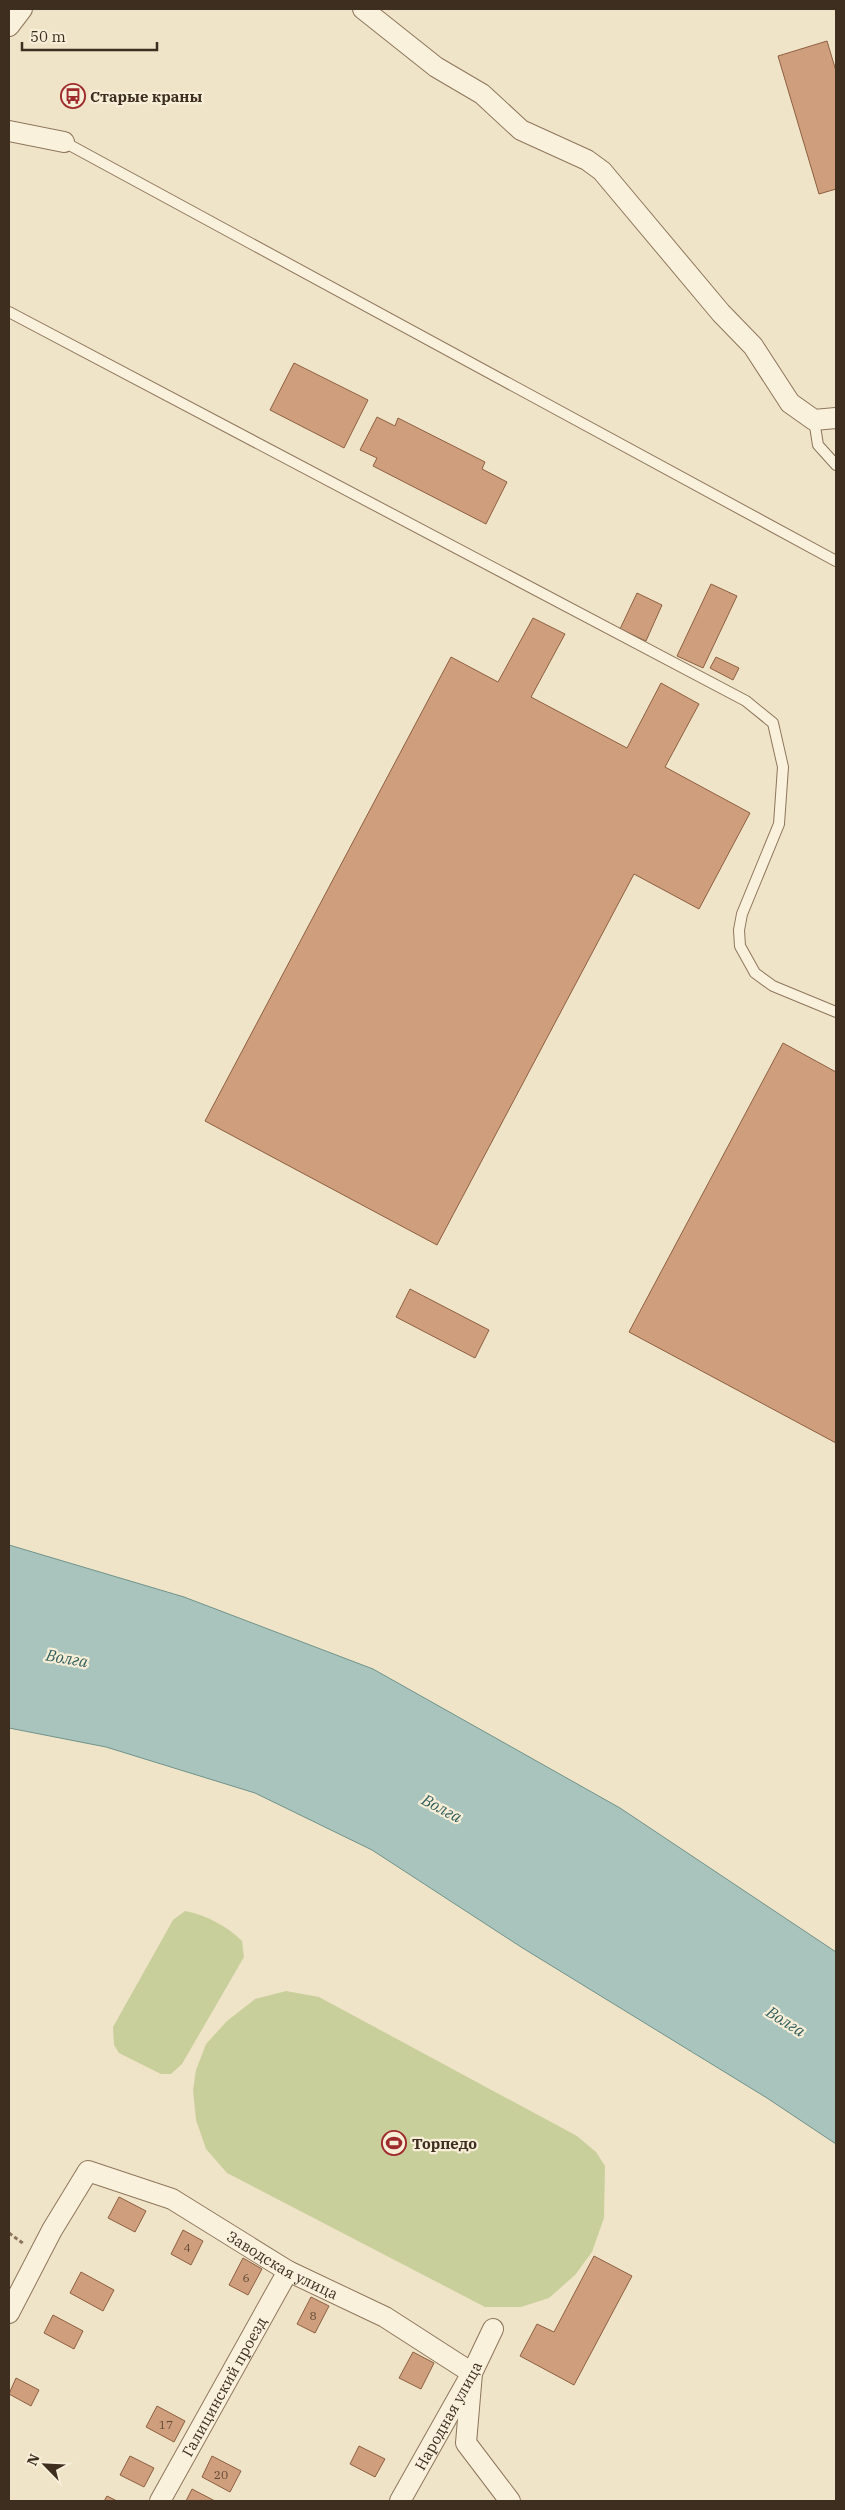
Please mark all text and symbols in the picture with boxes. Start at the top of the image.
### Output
scale bar [22,20,158,52]
text: 50 m [30,27,66,46]
bus stop icon: Старые краны [60,83,86,109]
place label: Старые краны [90,87,203,106]
water label: Волга [43,1644,90,1672]
water label: Волга [418,1789,466,1827]
water label: Волга [762,2001,809,2041]
sports icon: Торпедо [381,2130,407,2156]
place label: Торпедо [412,2134,477,2153]
street label: Заводская улица [224,2226,341,2303]
house number: 4 [183,2240,191,2255]
house number: 6 [242,2270,250,2285]
house number: 8 [309,2308,317,2323]
street label: Галицинский проезд [177,2313,270,2460]
street label: Народная улица [410,2358,486,2473]
house number: 17 [159,2417,173,2432]
north arrow [20,2440,70,2490]
text: N [23,2451,44,2468]
house number: 20 [214,2467,228,2482]

